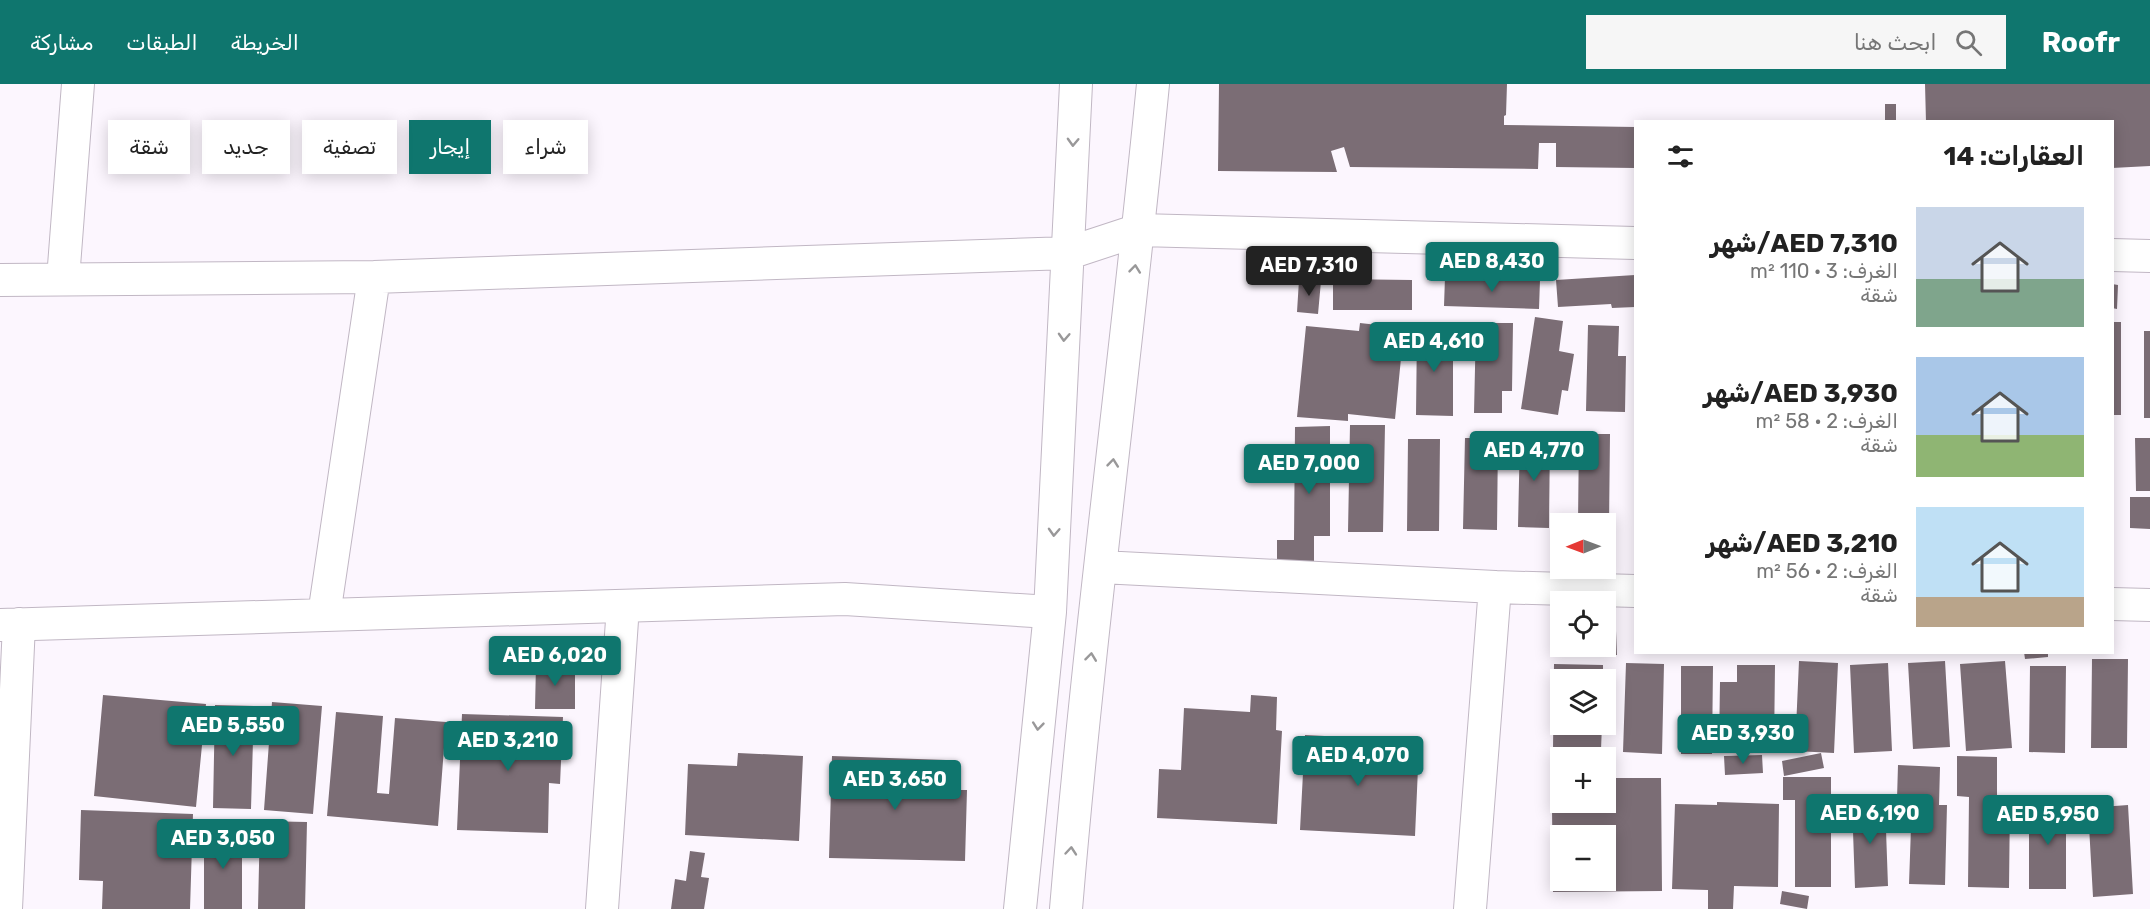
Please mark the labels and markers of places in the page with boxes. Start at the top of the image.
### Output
pin: AED 8,430 [1423,242,1561,293]
pin: AED 7,310 [1240,246,1378,297]
pin: AED 4,610 [1365,322,1503,373]
pin: AED 4,770 [1465,431,1603,482]
pin: AED 7,000 [1240,444,1378,495]
pin: AED 6,020 [486,636,624,687]
pin: AED 5,550 [164,706,302,757]
pin: AED 3,930 [1674,714,1812,765]
pin: AED 3,210 [439,721,577,772]
pin: AED 4,070 [1289,736,1427,787]
pin: AED 3,650 [826,760,964,811]
pin: AED 6,190 [1801,794,1939,845]
pin: AED 5,950 [1979,795,2117,846]
pin: AED 3,050 [154,819,292,870]

